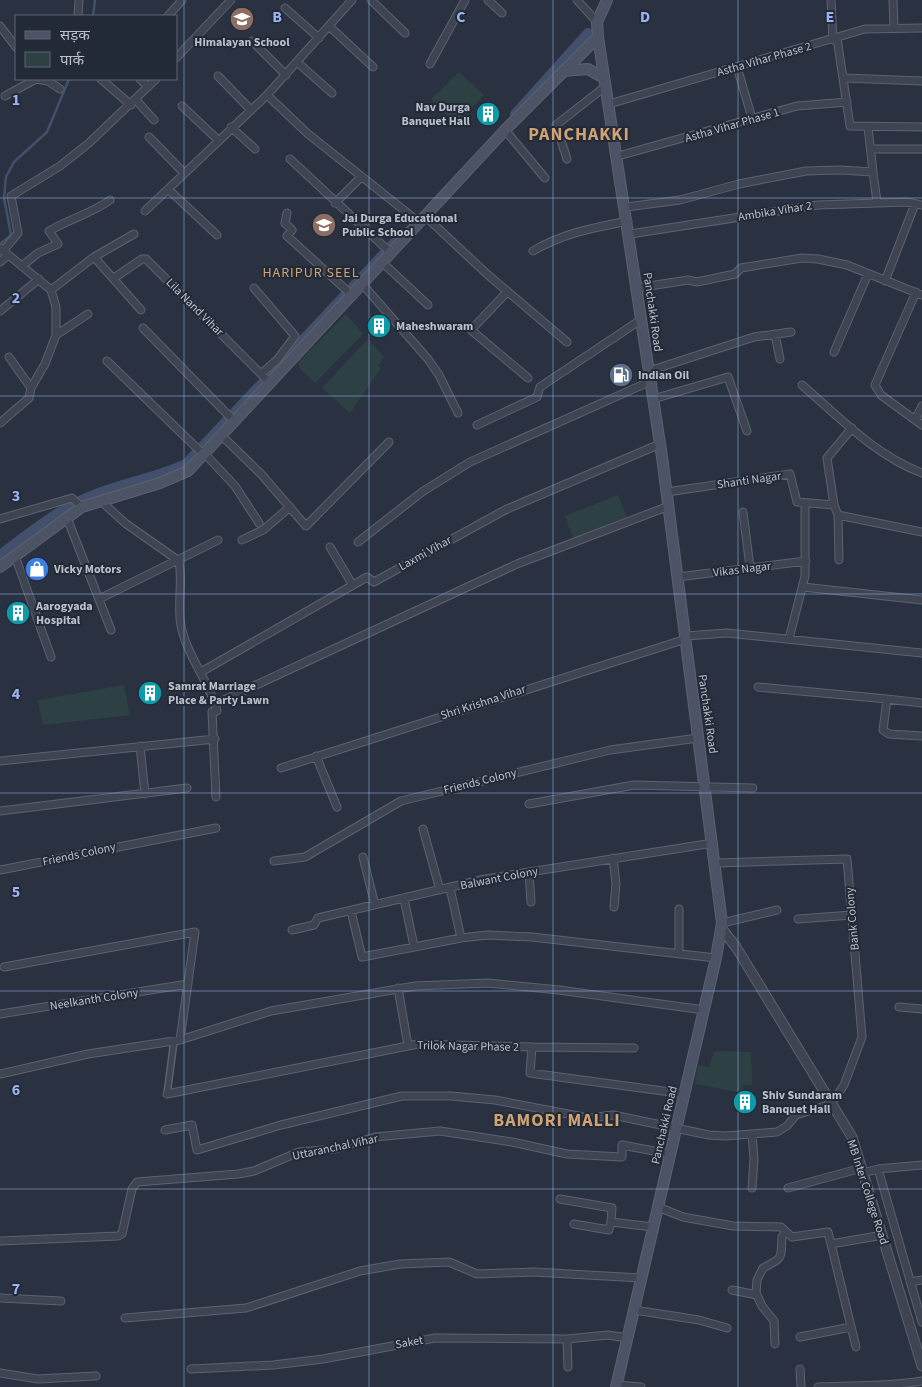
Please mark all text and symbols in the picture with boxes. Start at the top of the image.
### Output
school or university icon: Himalayan School [229,6,255,32]
text: B [272,6,282,28]
text: C [456,6,466,28]
text: D [640,6,650,28]
text: E [826,6,834,28]
legend [15,15,178,80]
text: सड़क [60,25,90,46]
place label: Himalayan School [194,34,290,51]
street label: Astha Vihar Phase 2 [715,38,813,81]
text: पार्क [60,50,84,71]
text: 1 [12,89,20,111]
place label: Nav Durga Banquet Hall [401,99,471,130]
building icon: Nav Durga Banquet Hall [475,101,501,127]
street label: Astha Vihar Phase 1 [683,104,781,147]
district label: PANCHAKKI [528,122,630,147]
street label: Ambika Vihar 2 [737,197,813,226]
place label: Jai Durga Educational Public School [342,210,458,241]
school or university icon: Jai Durga Educational Public School [311,212,337,238]
district label: HARIPUR SEEL [262,263,360,283]
street label: Panchakki Road [639,271,666,353]
street label: Lila Nand Vihar [162,275,228,341]
text: 2 [12,287,20,309]
building icon: Maheshwaram [366,313,392,339]
place label: Maheshwaram [396,318,473,335]
fuel station icon: Indian Oil [608,362,634,388]
place label: Indian Oil [638,367,690,384]
street label: Shanti Nagar [716,467,783,493]
text: 3 [12,485,20,507]
street label: Laxmi Vihar [396,531,456,575]
shop icon: Vicky Motors [24,556,50,582]
street label: Vikas Nagar [712,557,773,581]
place label: Vicky Motors [53,561,121,578]
place label: Aarogyada Hospital [35,598,93,629]
building icon: Aarogyada Hospital [5,600,31,626]
street label: Panchakki Road [694,673,721,755]
place label: Samrat Marriage Place & Party Lawn [168,678,269,709]
building icon: Samrat Marriage Place & Party Lawn [137,680,163,706]
street label: Shri Krishna Vihar [438,680,529,724]
text: 4 [12,683,21,705]
street label: Friends Colony [442,764,519,799]
street label: Friends Colony [41,838,118,871]
street label: Balwant Colony [459,863,540,894]
text: 5 [12,881,20,903]
street label: Bank Colony [841,886,864,951]
street label: Neelkanth Colony [49,984,140,1015]
street label: Trilok Nagar Phase 2 [417,1037,519,1056]
text: 6 [12,1079,20,1101]
street label: Panchakki Road [647,1084,682,1166]
place label: Shiv Sundaram Banquet Hall [762,1087,842,1118]
building icon: Shiv Sundaram Banquet Hall [732,1089,758,1115]
district label: BAMORI MALLI [493,1108,621,1133]
street label: Uttaranchal Vihar [291,1130,380,1165]
street label: MB Inter College Road [843,1137,893,1247]
text: 7 [12,1278,20,1300]
street label: Saket [394,1332,424,1353]

